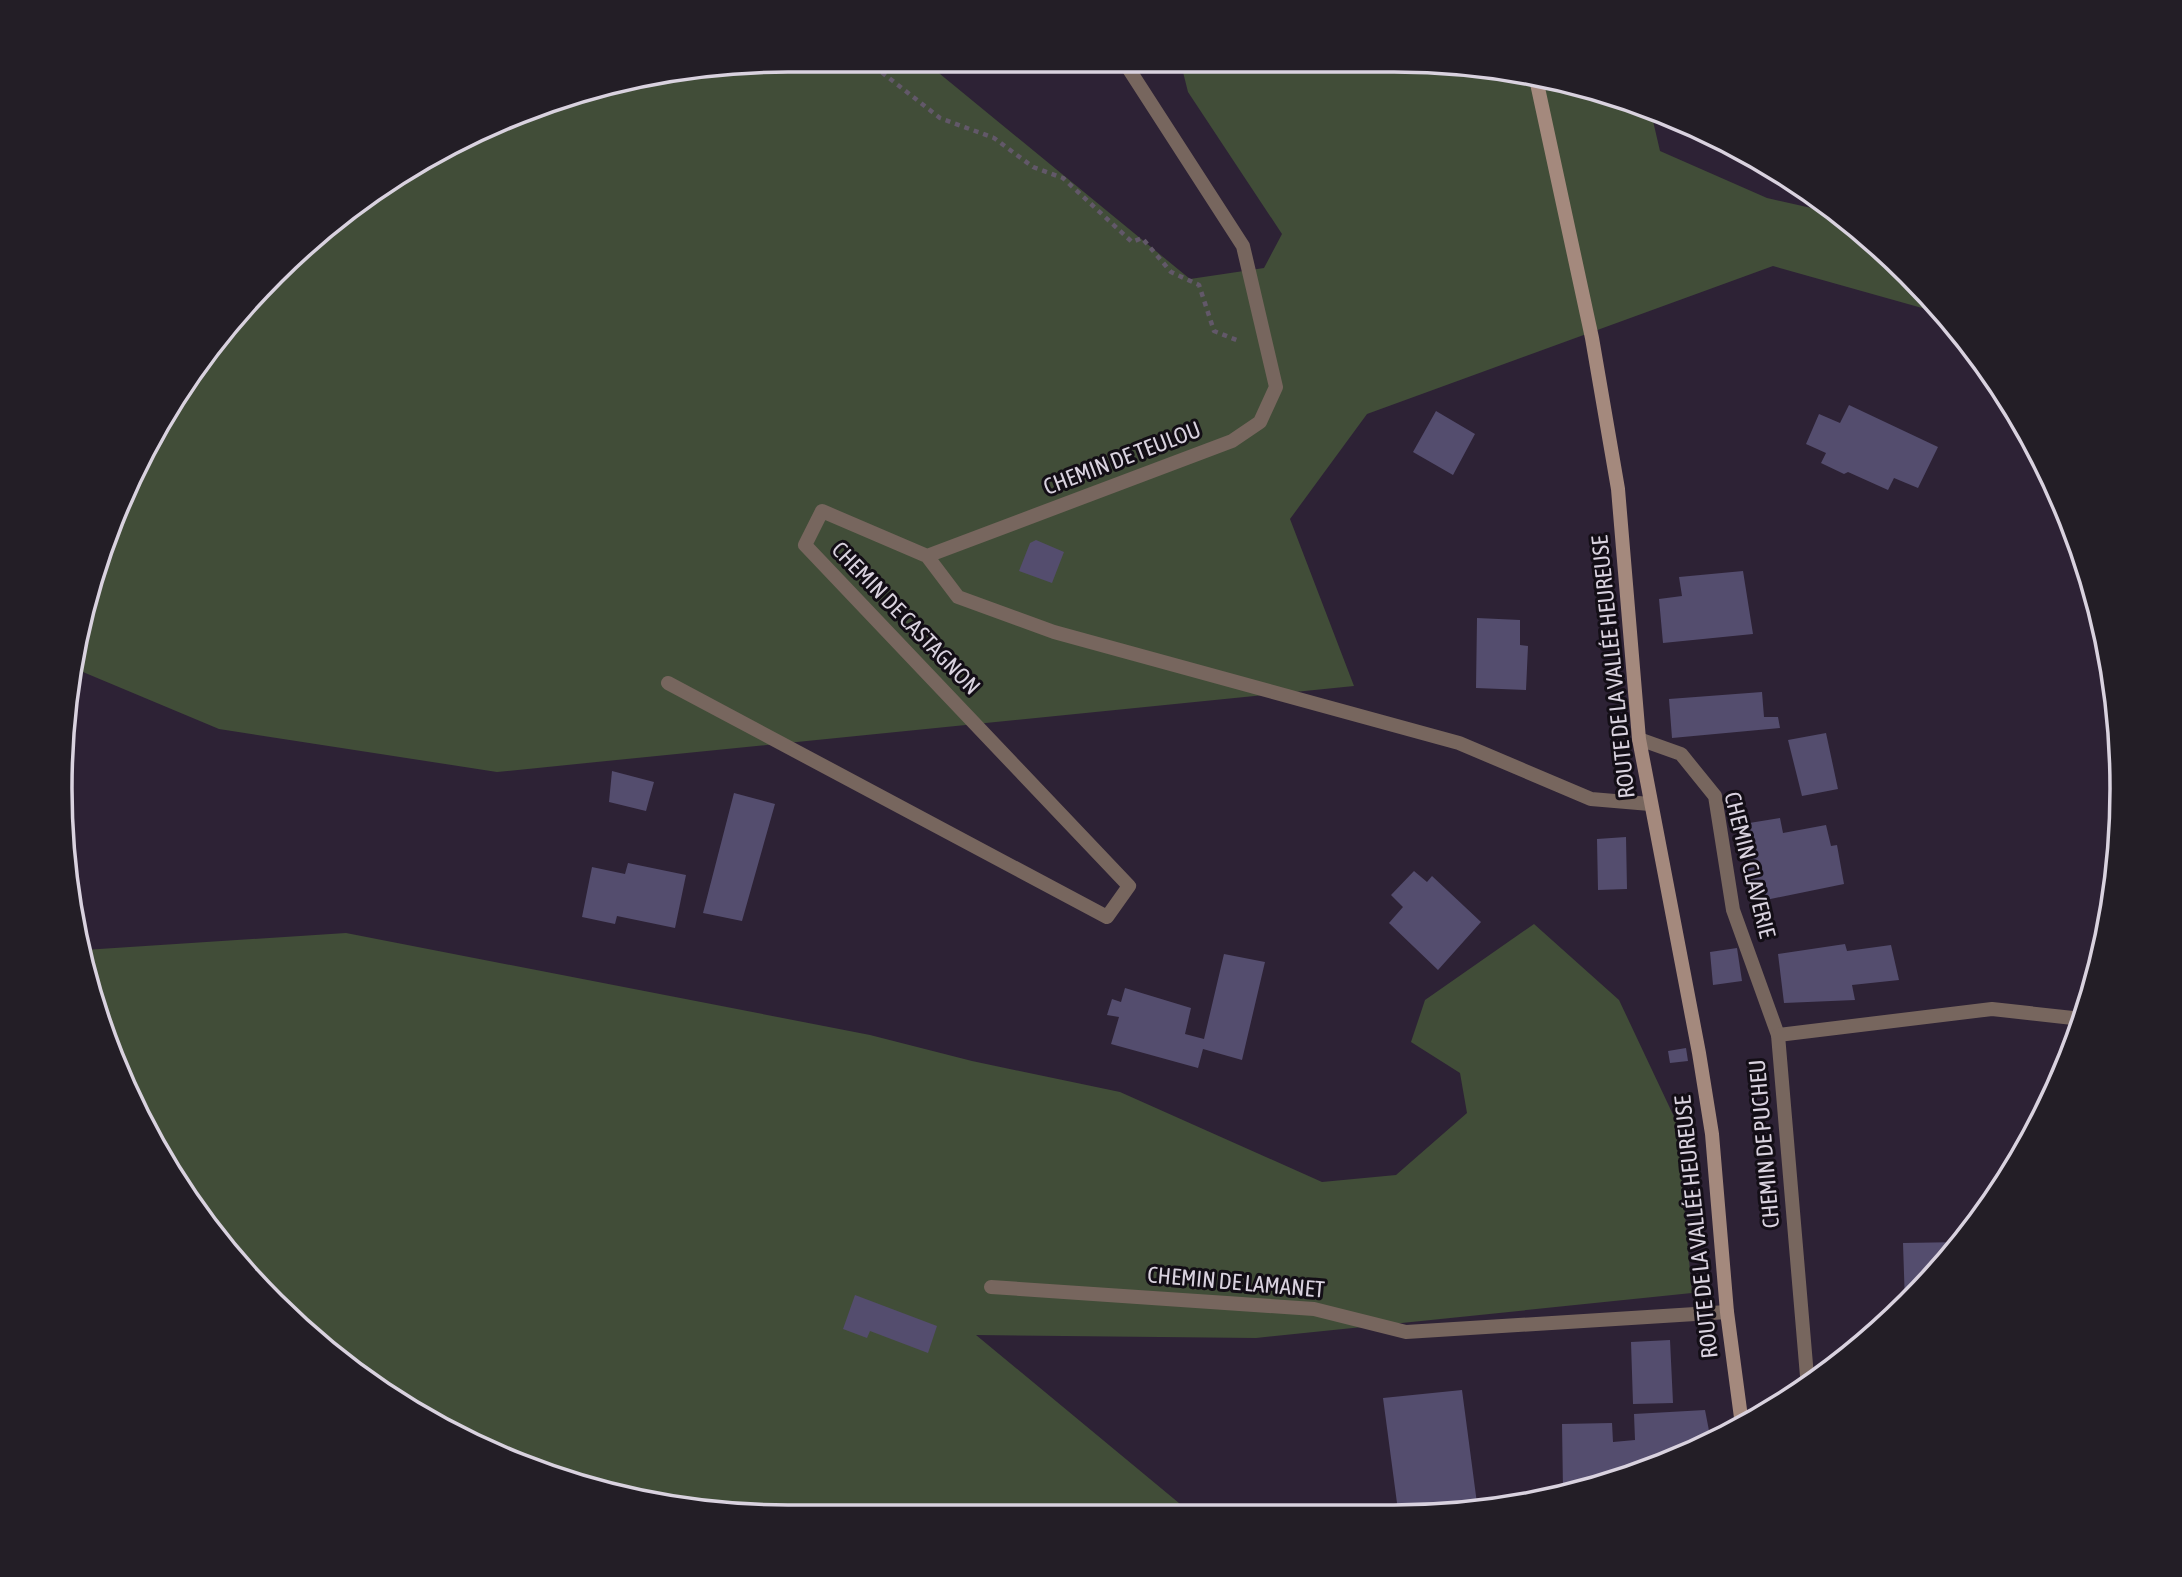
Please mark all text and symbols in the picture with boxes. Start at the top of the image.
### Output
street label: CHEMIN DE TEULOU [1040,416,1204,500]
street label: ROUTE DE LA VALLÉE HEUREUSE [1586,534,1640,800]
street label: CHEMIN DE CASTAGNON [827,536,985,700]
street label: CHEMIN CLAVERIE [1719,789,1781,941]
street label: CHEMIN DE PUCHEU [1744,1059,1784,1229]
street label: ROUTE DE LA VALLÉE HEUREUSE [1669,1094,1723,1360]
street label: CHEMIN DE LAMANET [1146,1261,1326,1303]

